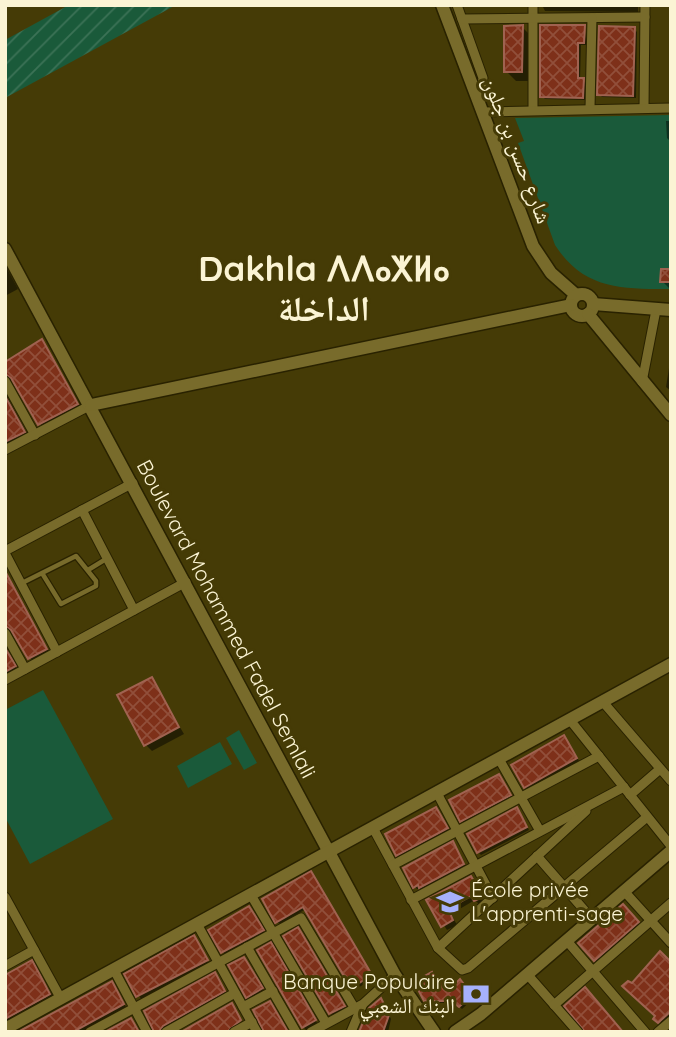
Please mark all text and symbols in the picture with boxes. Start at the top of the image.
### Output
street label: شارع حسن بن جلون [477,72,558,227]
district label: Dakhla ⴷⴷⴰⵅⵍⴰ الداخلة [198,246,450,330]
street label: Boulevard Mohammed Fadel Semlali [132,455,322,782]
place label: École privée L'apprenti-sage [471,876,623,926]
school or university icon: École privée L'apprenti-sage [435,887,465,917]
place label: Banque Populaire البنك الشعبي [283,968,455,1022]
bank icon: Banque Populaire البنك الشعبي [461,979,491,1009]

